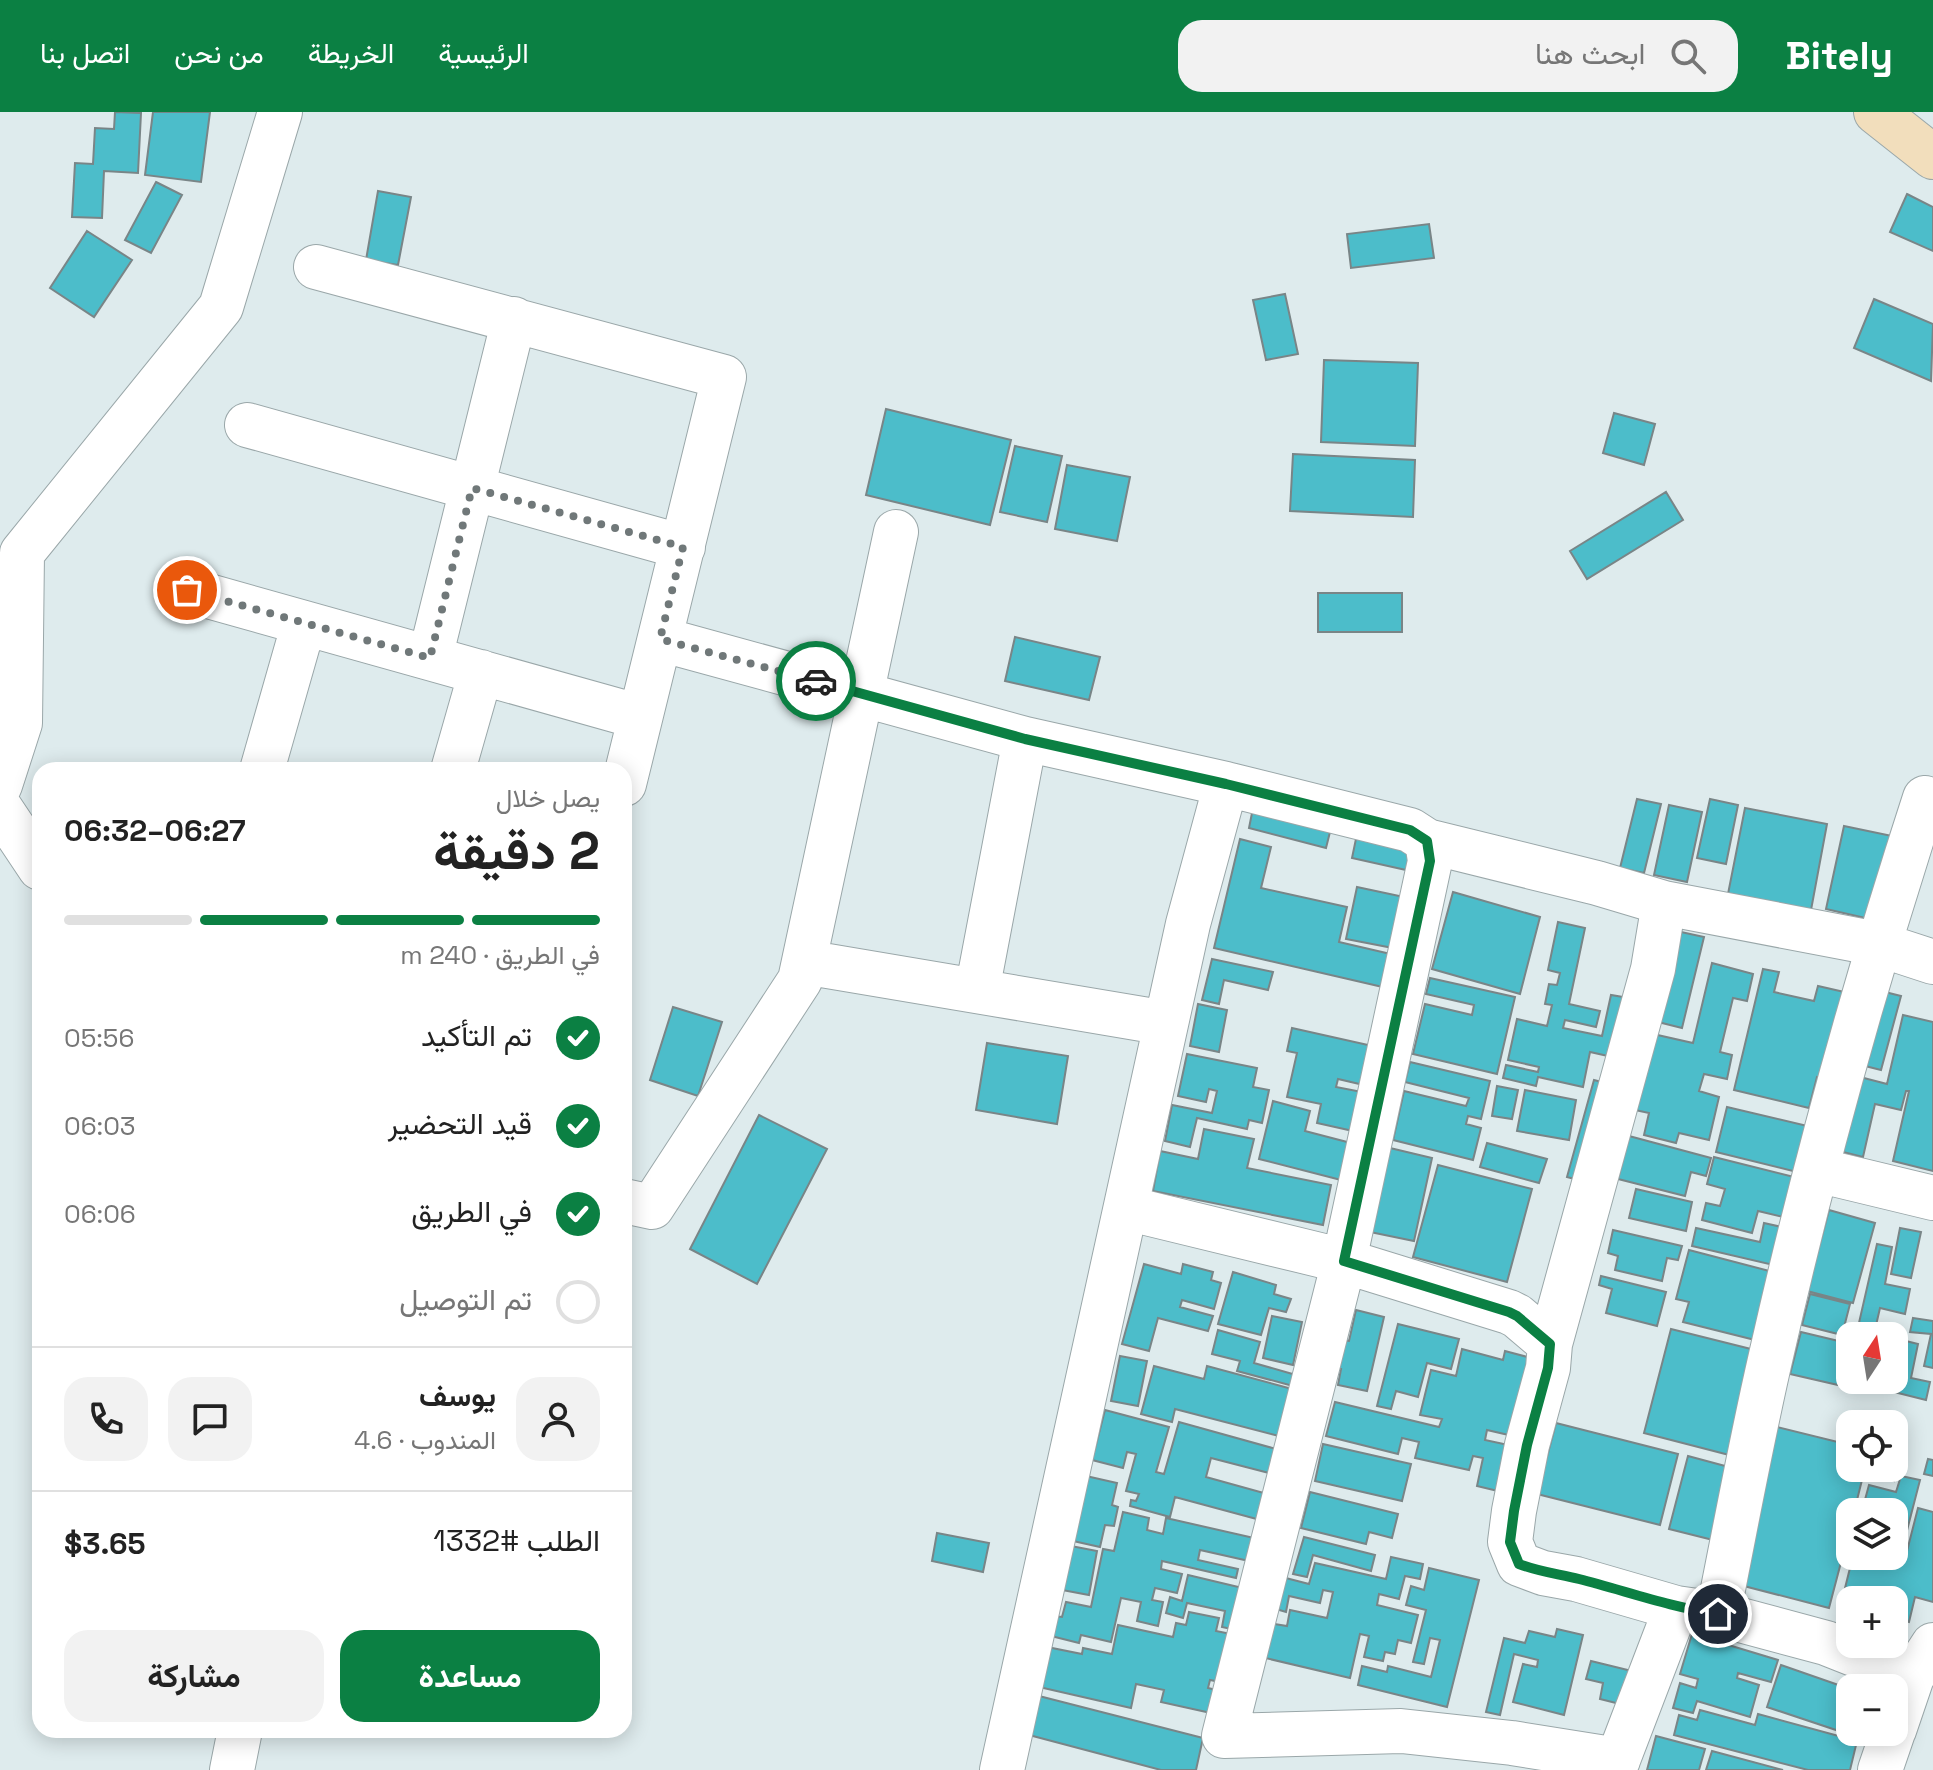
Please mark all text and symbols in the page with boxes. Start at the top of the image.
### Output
search box [1178,20,1738,92]
text: Bitely [1786,32,1893,80]
text: ابحث هنا [1535,34,1646,73]
icon: search [1666,34,1710,78]
text: اتصل بنا [40,35,130,71]
text: من نحن [174,35,264,71]
text: الخريطة [308,35,394,71]
text: الرئيسية [438,35,529,71]
pin [153,556,221,624]
icon: bag [165,568,209,612]
courier [776,641,856,721]
icon: car [794,659,838,703]
text: يصل خلال [496,781,600,815]
text: 06:27–06:32 [64,811,246,850]
text: 2 دقيقة [433,818,600,884]
text: في الطريق · 240 m [400,938,600,972]
text: تم التأكيد [421,1016,532,1055]
icon: check [556,1016,600,1060]
text: 05:56 [64,1021,134,1055]
text: قيد التحضير [388,1104,532,1143]
icon: check [556,1104,600,1148]
text: 06:03 [64,1109,136,1143]
text: في الطريق [411,1192,532,1231]
icon: check [556,1192,600,1236]
text: 06:06 [64,1197,136,1231]
text: تم التوصيل [399,1280,532,1319]
north arrow [1836,1322,1908,1394]
map controls [1836,1322,1908,1746]
text: يوسف [419,1376,496,1415]
button: phone [64,1377,148,1461]
button: chat [168,1377,252,1461]
button: person [516,1377,600,1461]
button: locate [1836,1410,1908,1482]
text: المندوب · 4.6 [354,1423,496,1457]
button: layers [1836,1498,1908,1570]
text: الطلب #1332 [433,1521,600,1560]
text: $3.65 [64,1524,146,1563]
pin [1684,1580,1752,1648]
button: + [1836,1586,1908,1658]
icon: home [1696,1592,1740,1636]
button: مشاركة [64,1630,324,1722]
button: مساعدة [340,1630,600,1722]
button: − [1836,1674,1908,1746]

